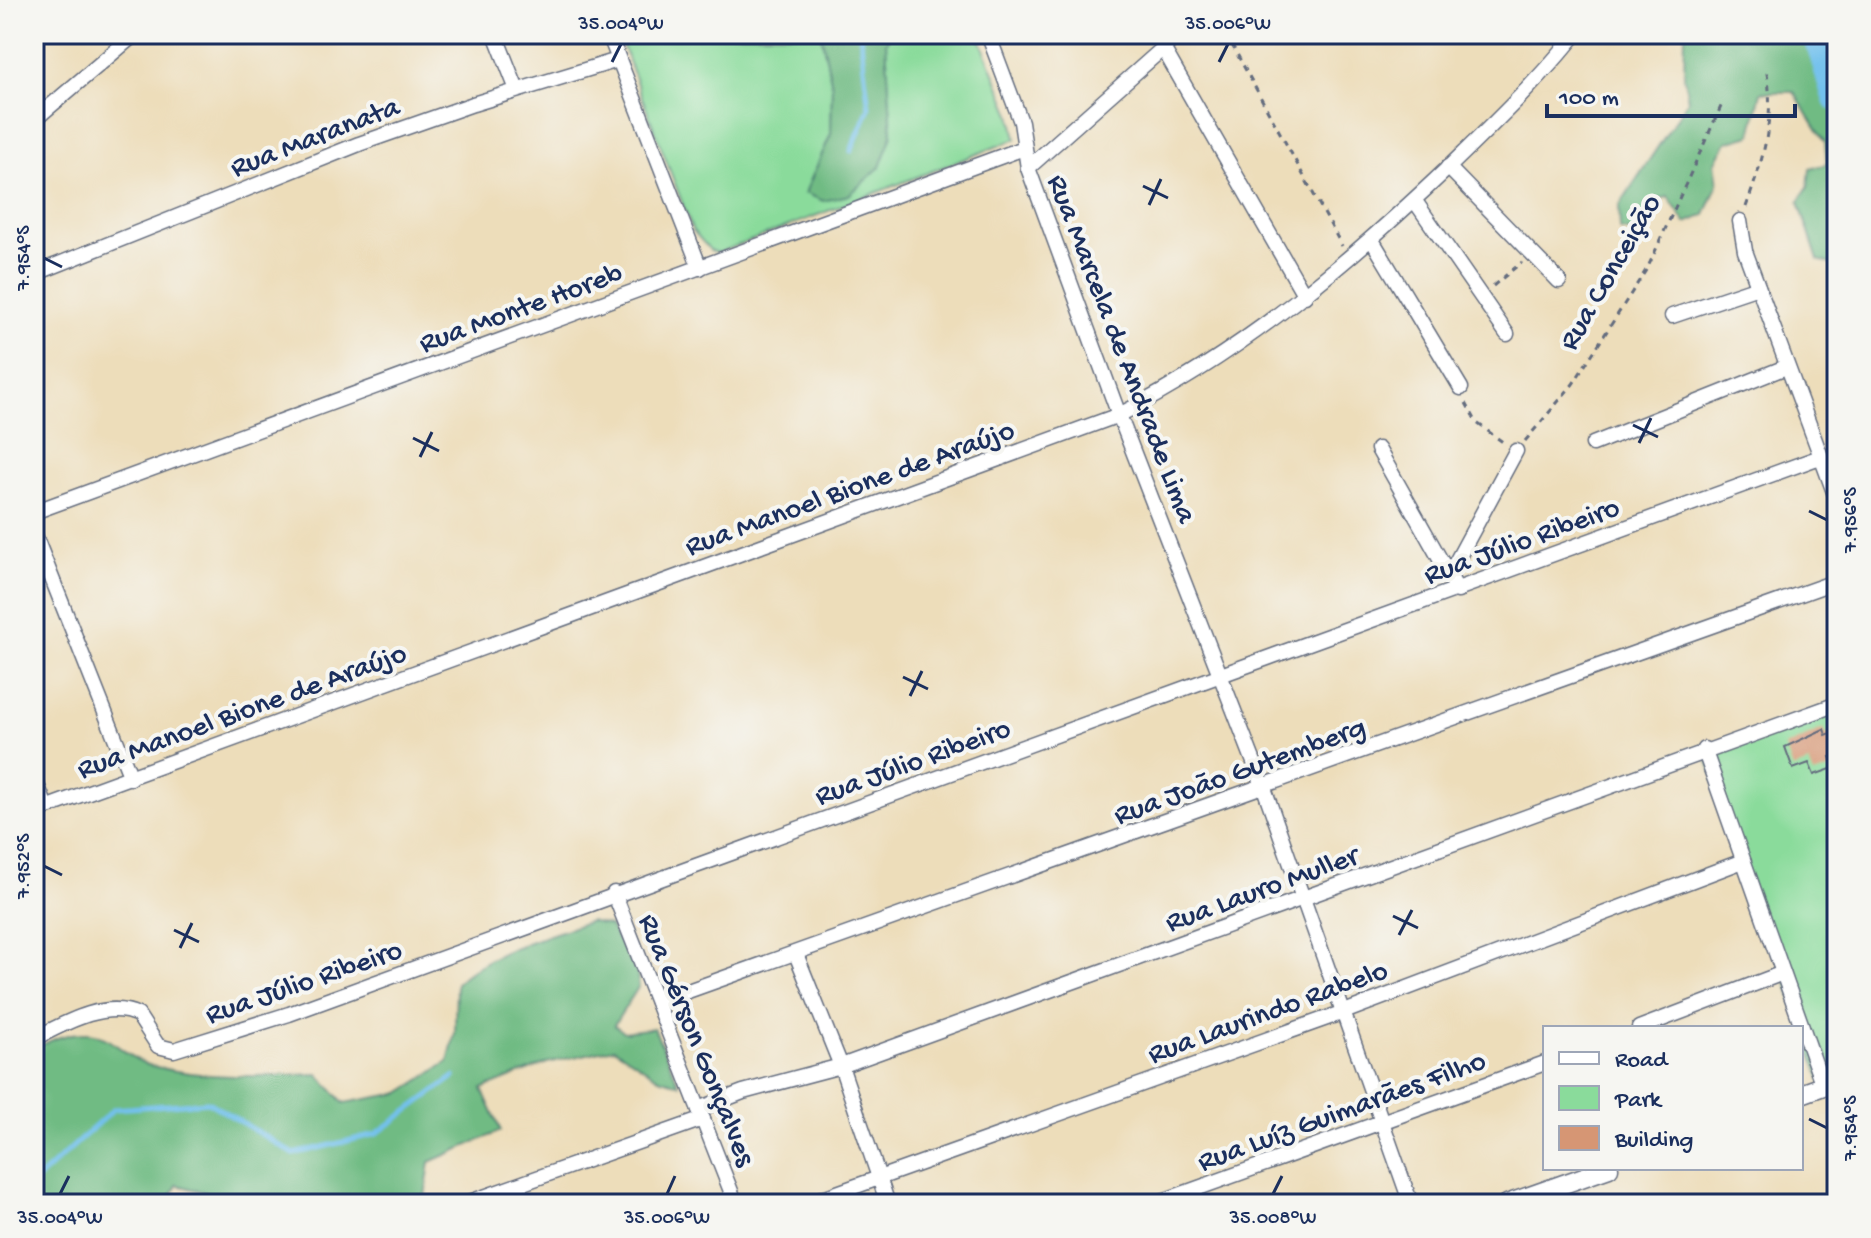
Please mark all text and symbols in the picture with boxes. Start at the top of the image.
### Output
text: 35.004°W [577,14,664,37]
text: 35.006°W [1184,14,1271,37]
scale bar [1547,68,1795,118]
text: 100 m [1558,85,1619,114]
street label: Rua Maranata [226,90,406,187]
street label: Rua Marcela de Andrade Lima [1037,170,1203,530]
street label: Rua Conceição [1553,189,1671,357]
text: 7.954°S [14,225,37,291]
street label: Rua Monte Horeb [415,257,628,363]
street label: Rua Manoel Bione de Araújo [681,414,1020,566]
text: 7.956°S [1841,486,1864,554]
street label: Rua Júlio Ribeiro [1420,492,1625,595]
street label: Rua Manoel Bione de Araújo [73,637,412,789]
street label: Rua João Gutemberg [1110,711,1371,835]
street label: Rua Júlio Ribeiro [811,713,1016,816]
text: 7.952°S [14,833,37,900]
street label: Rua Lauro Muller [1161,839,1366,942]
street label: Rua Gérson Gonçalves [628,910,762,1173]
street label: Rua Júlio Ribeiro [202,934,407,1034]
street label: Rua Laurindo Rabelo [1144,955,1393,1074]
legend [1543,1026,1803,1170]
street label: Rua Luíz Guimarães Filho [1194,1045,1491,1182]
text: Road [1615,1047,1669,1076]
text: Park [1614,1087,1663,1116]
text: 7.954°S [1841,1095,1864,1161]
text: Building [1614,1127,1693,1156]
text: 35.004°W [16,1208,103,1231]
text: 35.006°W [623,1208,710,1231]
text: 35.008°W [1229,1208,1316,1231]

